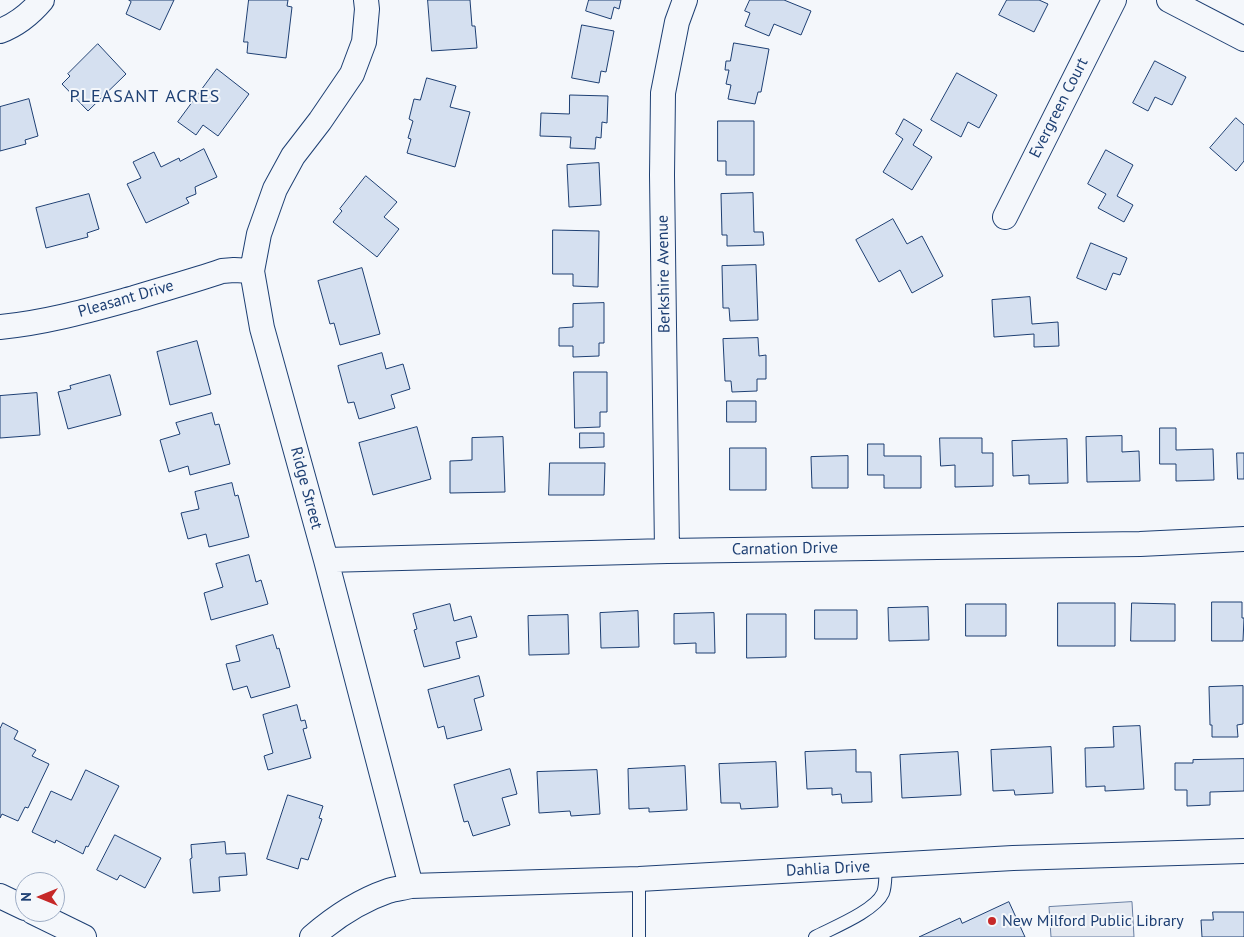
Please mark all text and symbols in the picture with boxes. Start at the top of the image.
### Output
street label: Evergreen Court [1025,55,1093,161]
district label: PLEASANT ACRES [68,86,222,108]
street label: Berkshire Avenue [653,215,675,333]
street label: Pleasant Drive [76,276,176,322]
street label: Ridge Street [286,445,326,531]
street label: Carnation Drive [732,538,838,560]
street label: Dahlia Drive [785,857,871,881]
north arrow [15,872,65,922]
text: N [17,892,35,902]
place label: New Milford Public Library [1002,911,1184,931]
marker: New Milford Public Library [986,915,998,927]

